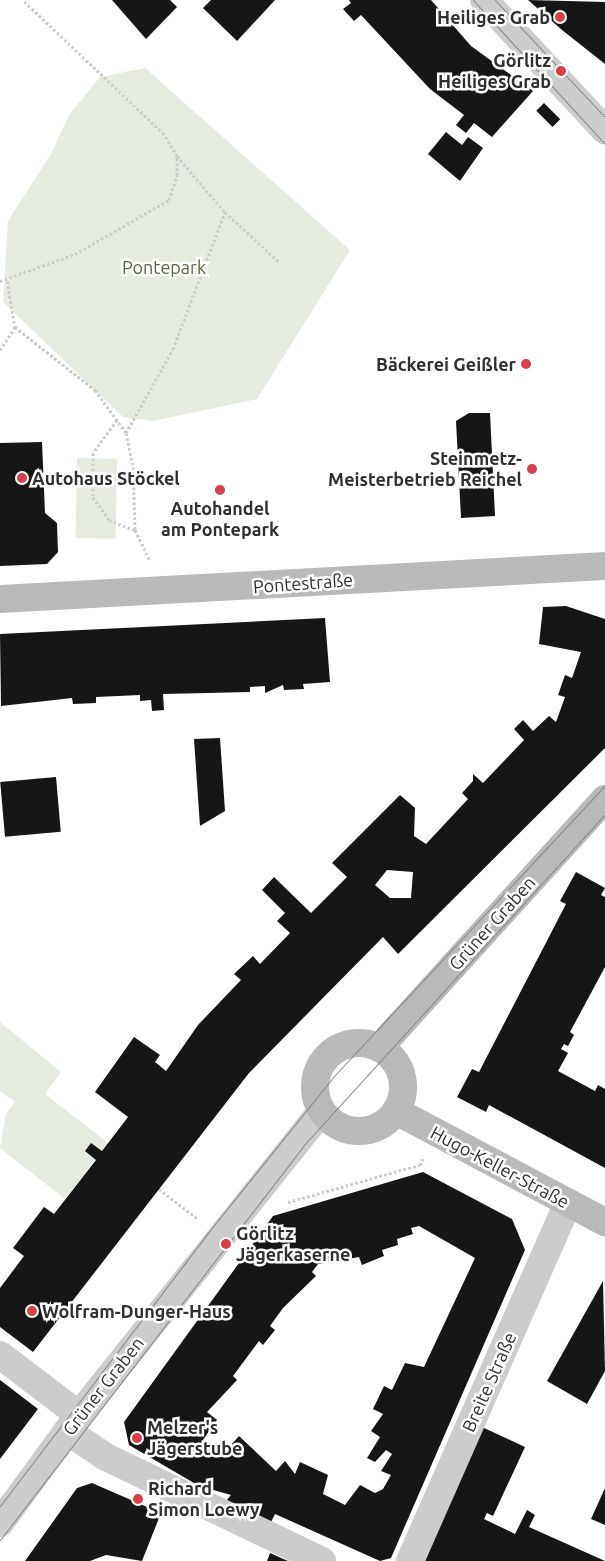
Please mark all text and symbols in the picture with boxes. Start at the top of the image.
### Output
place label: Heiliges Grab [437,6,550,28]
marker: Heiliges Grab [554,11,566,23]
place label: Görlitz Heiliges Grab [438,50,551,92]
marker: Görlitz Heiliges Grab [555,65,567,77]
park label: Pontepark [122,256,206,278]
place label: Bäckerei Geißler [376,353,516,375]
marker: Bäckerei Geißler [520,358,532,370]
place label: Steinmetz- Meisterbetrieb Reichel [328,448,522,490]
marker: Steinmetz- Meisterbetrieb Reichel [526,463,538,475]
place label: Autohaus Stöckel [32,467,180,489]
marker: Autohaus Stöckel [16,472,28,484]
marker: Autohandel am Pontepark [214,484,226,496]
place label: Autohandel am Pontepark [161,498,279,540]
street label: Pontestraße [252,569,354,597]
street label: Grüner Graben [444,872,540,974]
street label: Hugo-Keller-Straße [427,1121,573,1213]
place label: Görlitz Jägerkaserne [236,1223,350,1266]
marker: Görlitz Jägerkaserne [220,1238,232,1250]
place label: Wolfram-Dunger-Haus [42,1300,231,1322]
marker: Wolfram-Dunger-Haus [26,1305,38,1317]
street label: Breite Straße [457,1329,521,1435]
street label: Grüner Graben [58,1332,148,1440]
place label: Melzer's Jägerstube [147,1417,242,1460]
marker: Melzer's Jägerstube [131,1432,143,1444]
place label: Richard Simon Loewy [148,1478,259,1520]
marker: Richard Simon Loewy [132,1493,144,1505]

